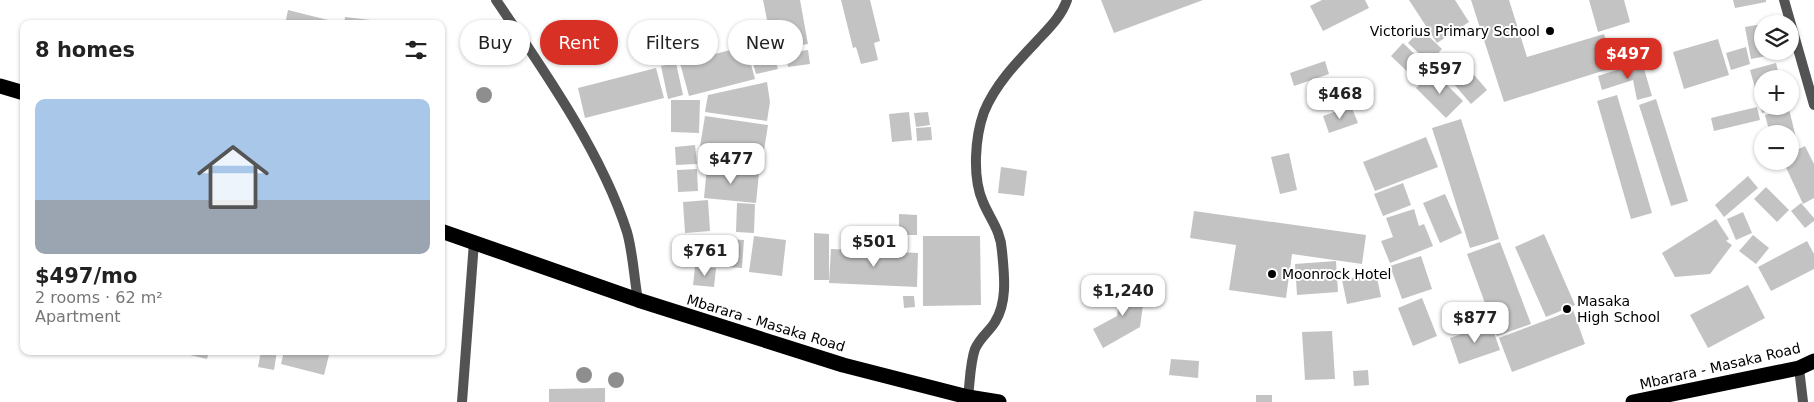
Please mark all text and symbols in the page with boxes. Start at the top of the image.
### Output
map controls [1754,15,1799,170]
button: layers [1754,15,1799,60]
chip: Buy [460,20,530,65]
chip: Rent [540,20,618,65]
chip: Filters [628,20,718,65]
chip: New [728,20,803,65]
place label: Victorius Primary School [1370,23,1540,39]
marker: Victorius Primary School [1544,25,1556,37]
icon: filters [402,36,430,64]
text: 8 homes [35,38,135,62]
pin: $497 [1598,38,1658,80]
text: $497 [1606,44,1650,63]
pin: $597 [1410,52,1470,95]
text: $597 [1418,59,1462,78]
button: + [1754,70,1799,115]
pin: $468 [1310,78,1370,120]
text: $468 [1318,84,1362,103]
button: − [1754,125,1799,170]
icon: home [188,132,278,222]
pin: $477 [701,142,761,185]
text: $477 [709,149,753,168]
pin: $501 [844,226,904,268]
text: $501 [852,232,896,251]
pin: $761 [675,234,735,277]
text: $761 [683,241,727,260]
text: $497/mo [35,264,137,288]
place label: Moonrock Hotel [1282,266,1391,282]
marker: Moonrock Hotel [1266,268,1278,280]
pin: $1,240 [1082,274,1164,317]
text: $1,240 [1092,281,1154,300]
text: 2 rooms · 62 m² [35,288,163,307]
street label: Mbarara - Masaka Road [685,291,847,355]
place label: Masaka High School [1577,293,1660,325]
pin: $877 [1445,302,1505,344]
marker: Masaka High School [1561,303,1573,315]
text: Apartment [35,307,121,326]
text: $877 [1453,308,1497,327]
street label: Mbarara - Masaka Road [1638,340,1802,392]

